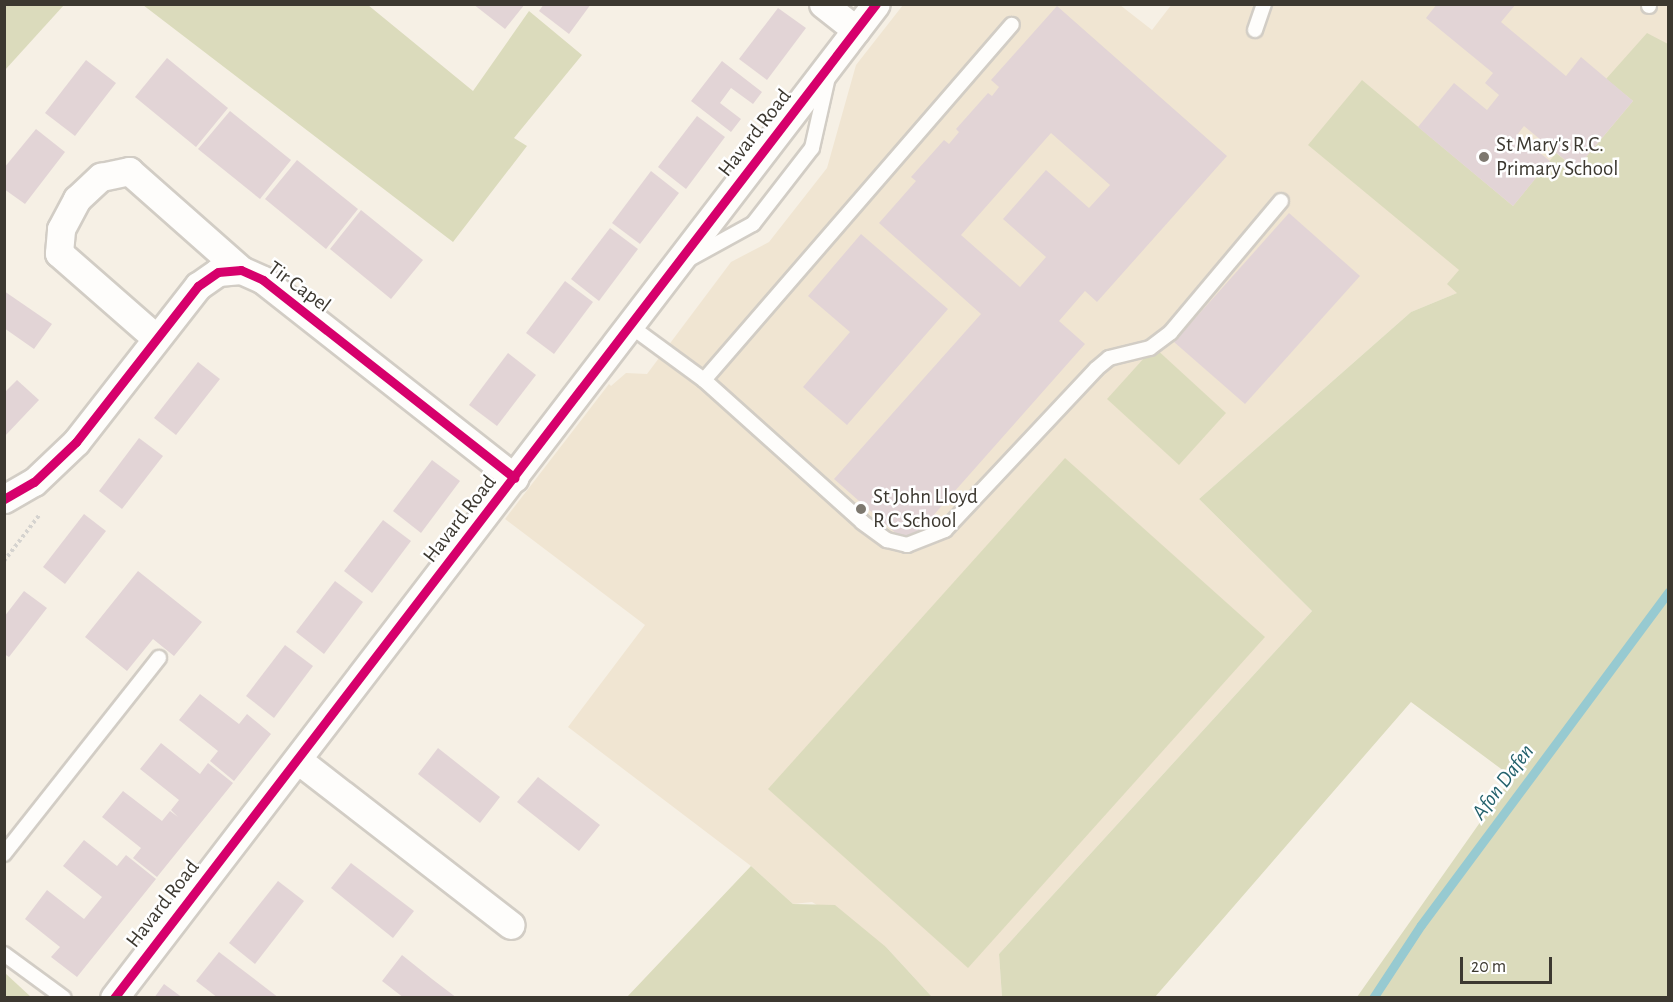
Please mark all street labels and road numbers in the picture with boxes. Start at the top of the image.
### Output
street label: Havard Road [713,84,797,182]
street label: Tir Capel [263,256,335,318]
street label: Havard Road [418,470,502,568]
street label: Havard Road [121,855,205,953]

